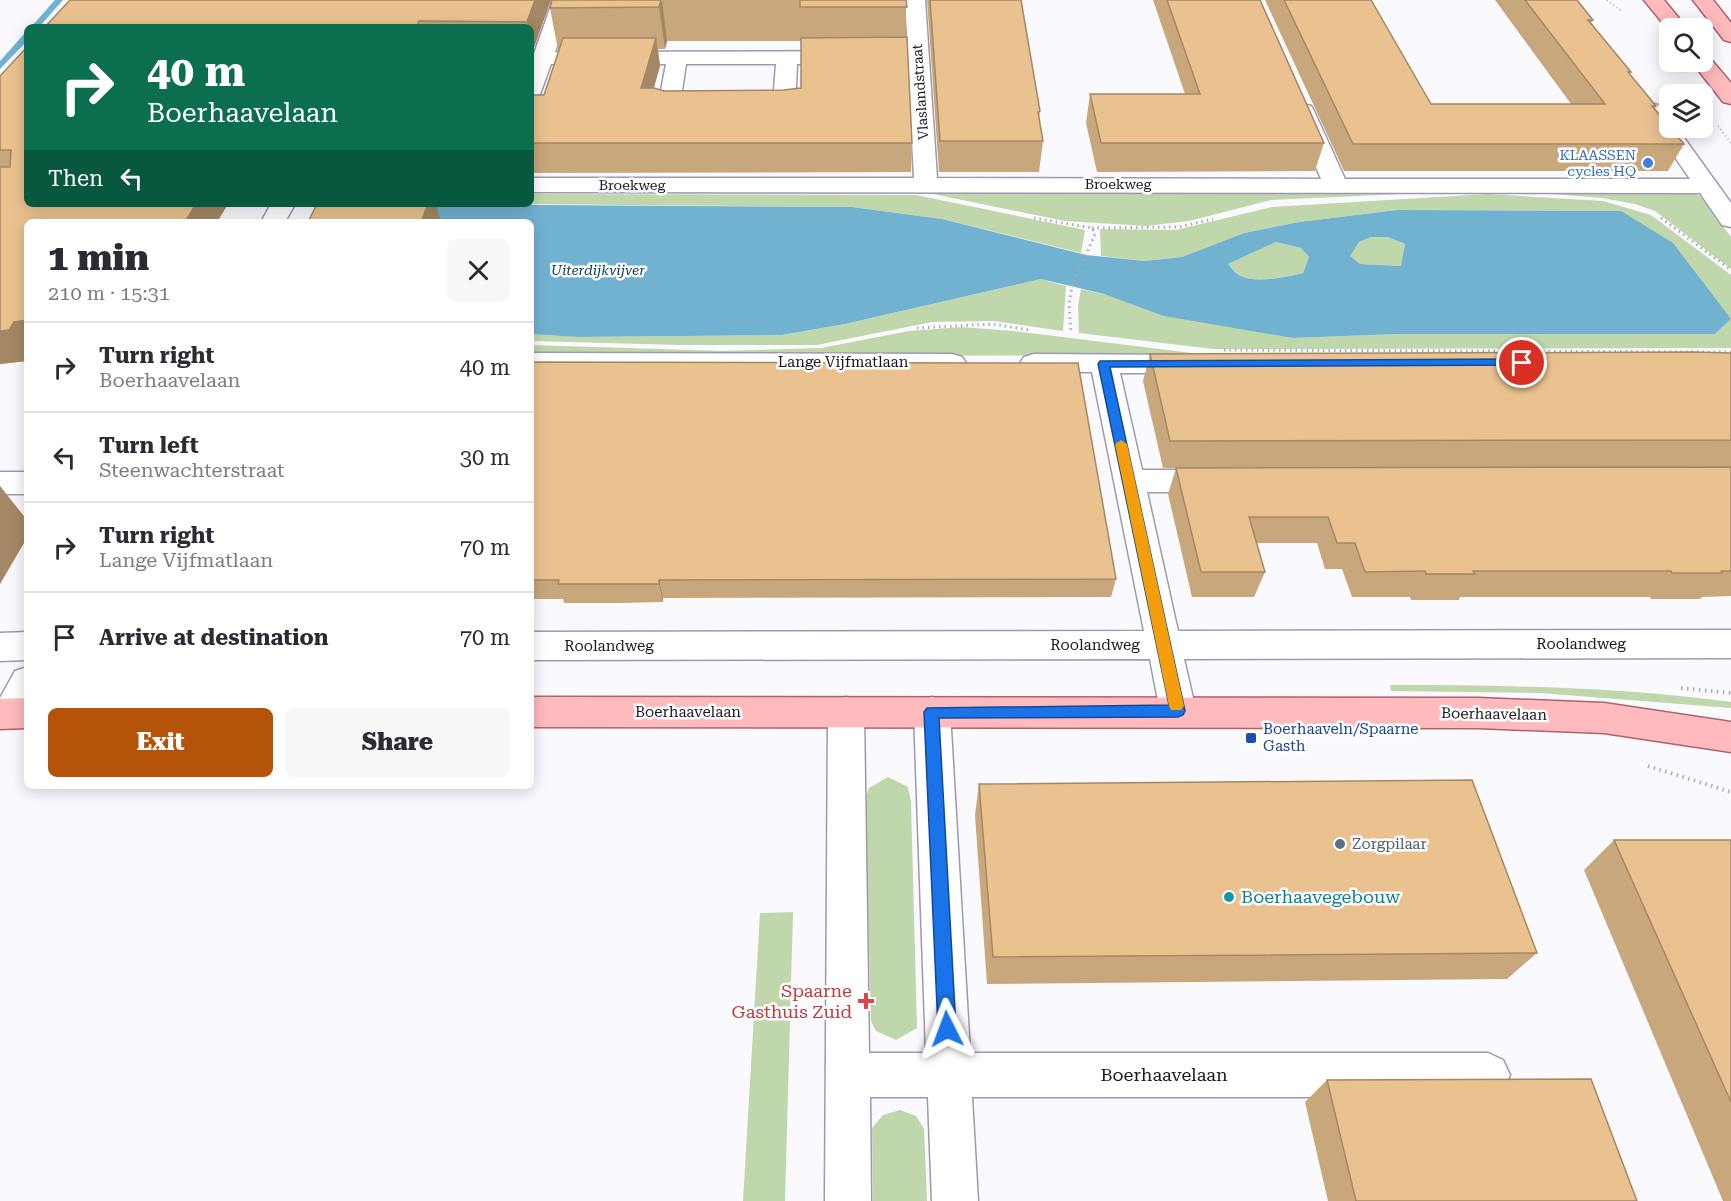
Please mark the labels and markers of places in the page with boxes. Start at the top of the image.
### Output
place label: KLAASSEN cycles HQ [1559,147,1636,179]
marker: KLAASSEN cycles HQ [1641,156,1655,170]
pin [1496,337,1547,388]
place label: Boerhaaveln/Spaarne Gasth [1263,720,1419,755]
marker: Boerhaaveln/Spaarne Gasth [1244,731,1258,745]
place label: Zorgpilaar [1352,835,1427,853]
marker: Zorgpilaar [1333,837,1347,851]
place label: Boerhaavegebouw [1241,886,1400,907]
marker: Boerhaavegebouw [1222,890,1236,904]
place label: Spaarne Gasthuis Zuid [731,980,852,1022]
marker: Spaarne Gasthuis Zuid [857,992,875,1010]

